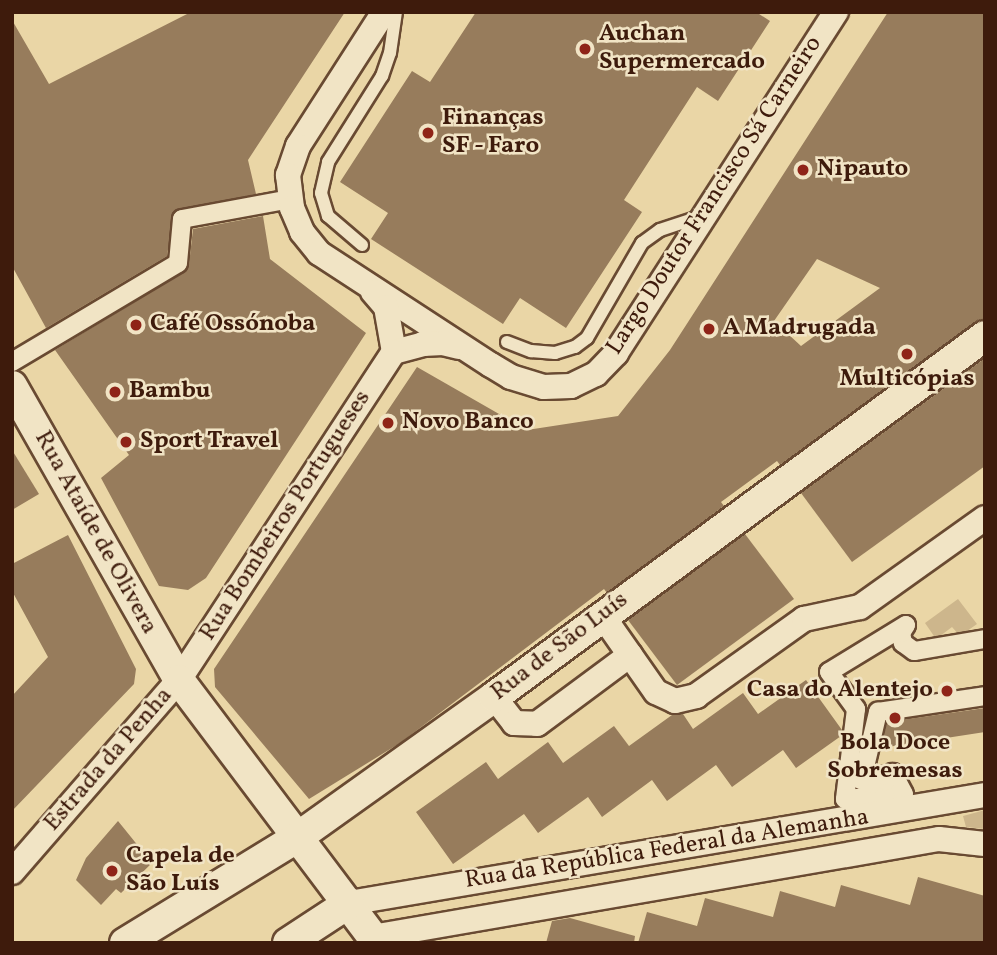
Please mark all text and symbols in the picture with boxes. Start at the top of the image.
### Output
place label: Auchan Supermercado [599,21,765,77]
street label: Largo Doutor Francisco Sá Carneiro [601,31,829,361]
marker: Auchan Supermercado [577,41,593,57]
place label: Finanças SF - Faro [442,105,544,161]
marker: Finanças SF - Faro [420,125,436,141]
place label: Nipauto [817,156,908,184]
marker: Nipauto [795,162,811,178]
place label: Café Ossónoba [150,311,315,339]
place label: A Madrugada [723,315,876,343]
marker: Café Ossónoba [128,317,144,333]
marker: A Madrugada [701,321,717,337]
marker: Multicópias [899,346,915,362]
place label: Multicópias [840,366,974,394]
place label: Bambu [129,378,210,406]
marker: Bambu [107,384,123,400]
street label: Rua Bombeiros Portugueses [194,385,378,647]
place label: Novo Banco [402,409,534,437]
marker: Novo Banco [380,415,396,431]
street label: Rua Ataíde de Olivera [27,426,163,640]
place label: Sport Travel [140,428,279,456]
marker: Sport Travel [118,434,134,450]
street label: Rua de São Luís [486,586,634,708]
place label: Casa do Alentejo [747,677,933,705]
street label: Estrada da Penha [39,682,179,838]
marker: Casa do Alentejo [939,683,955,699]
marker: Bola Doce Sobremesas [887,710,903,726]
place label: Bola Doce Sobremesas [827,730,963,786]
street label: Rua da República Federal da Alemanha [463,804,871,896]
place label: Capela de São Luís [126,843,235,899]
marker: Capela de São Luís [104,863,120,879]

